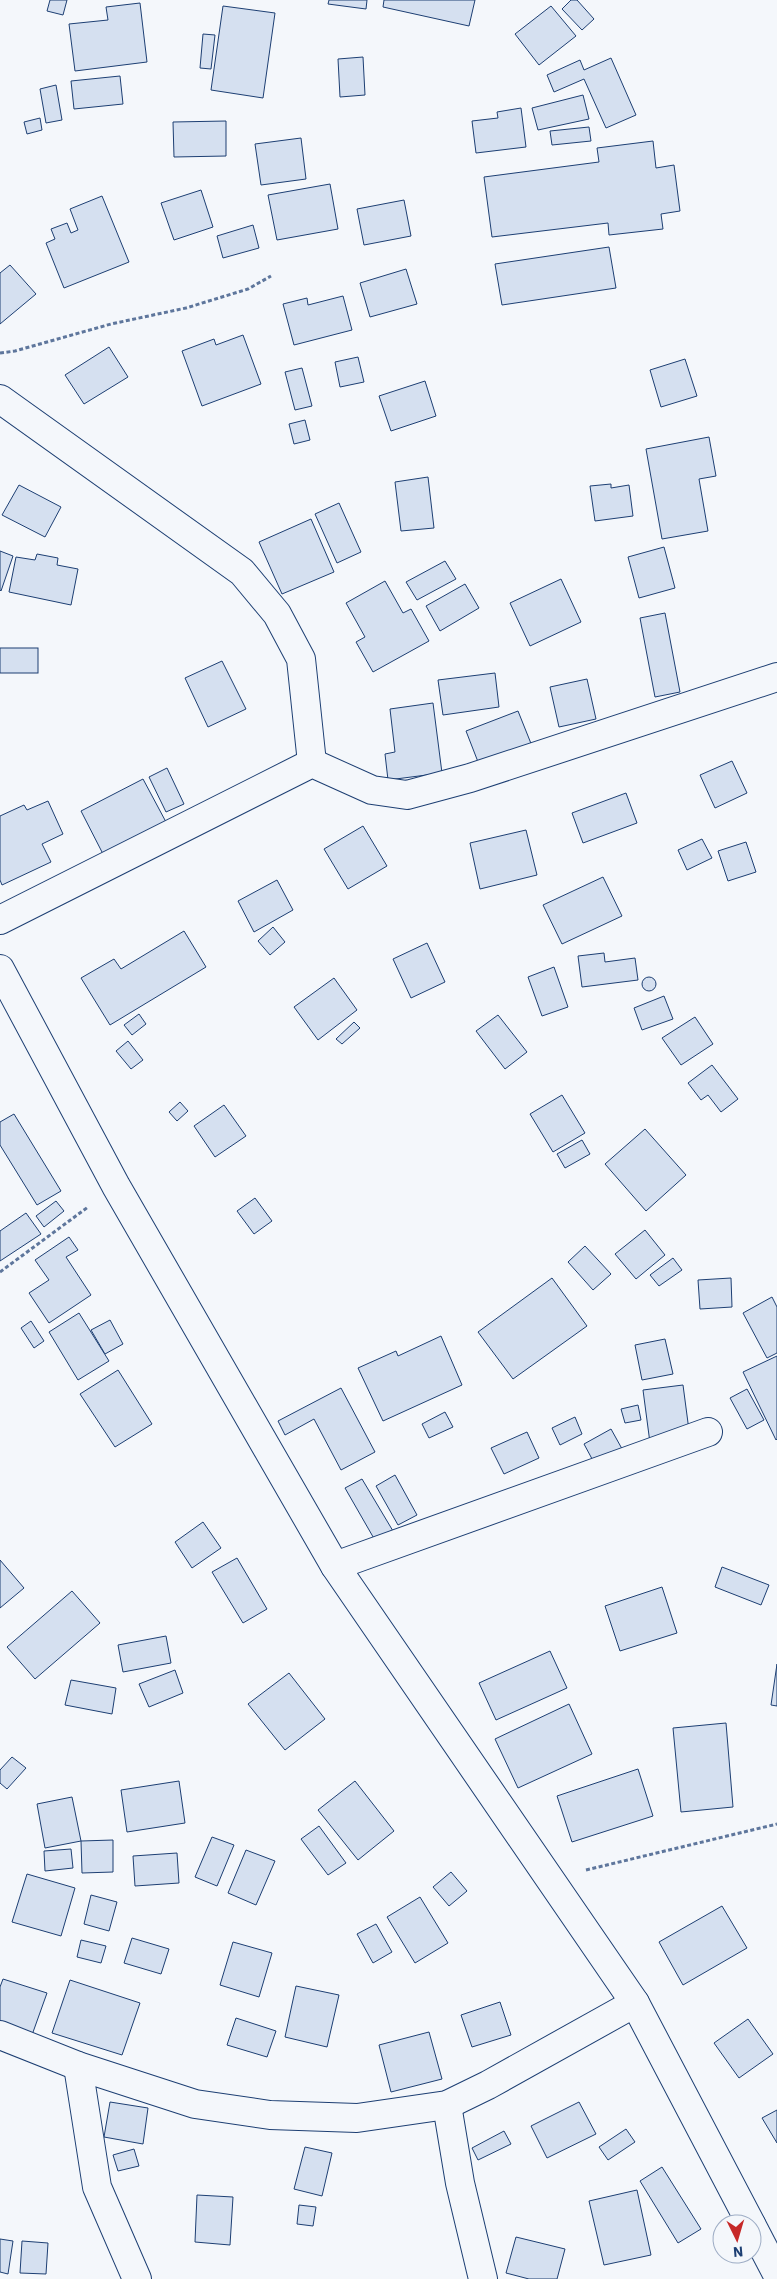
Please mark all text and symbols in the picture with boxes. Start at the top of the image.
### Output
north arrow [712,2214,762,2264]
text: N [732,2243,744,2261]

